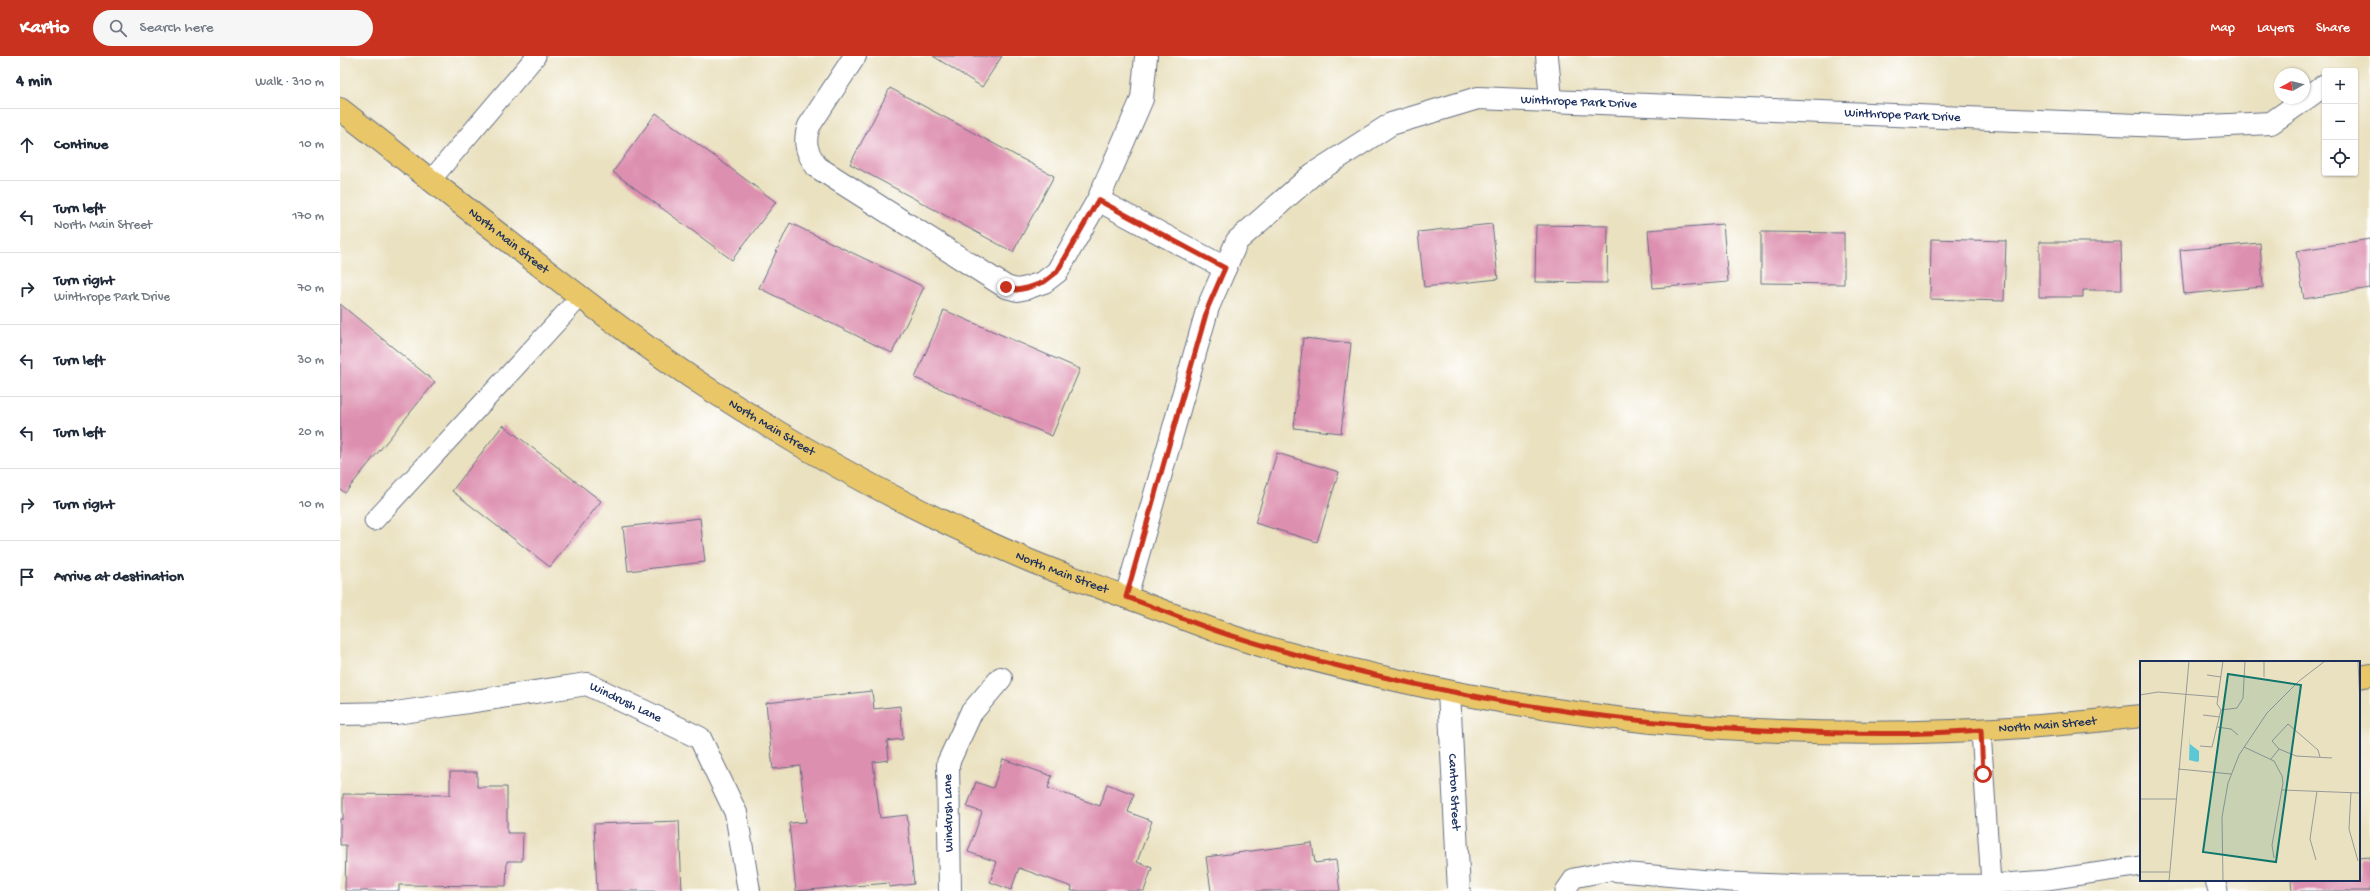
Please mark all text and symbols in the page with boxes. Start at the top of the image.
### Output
search box [93,10,373,46]
text: Kartio [20,17,69,40]
icon: search [107,17,129,39]
text: Search here [139,19,213,37]
text: Map [2211,20,2235,37]
text: Layers [2257,20,2294,37]
text: Share [2316,20,2350,37]
north arrow [2274,68,2310,104]
map controls [2322,68,2358,176]
button: + [2322,68,2358,104]
text: 4 min [16,72,52,92]
text: Walk · 310 m [255,75,324,90]
street label: Winthrope Park Drive [1520,92,1637,112]
button: − [2322,104,2358,140]
street label: Winthrope Park Drive [1844,105,1961,125]
icon: ahead [16,134,38,156]
text: Continue [54,136,108,154]
text: 10 m [299,137,324,152]
button: locate [2322,140,2358,176]
text: Turn left [54,200,105,218]
street label: North Main Street [465,205,553,278]
icon: left [16,206,38,228]
text: 170 m [292,209,324,224]
text: North Main Street [54,218,152,233]
text: Turn right [54,272,114,290]
icon: right [16,278,38,300]
route end [997,278,1015,296]
text: 70 m [298,281,324,296]
text: Winthrope Park Drive [54,290,170,305]
icon: left [16,350,38,372]
text: Turn left [54,352,105,370]
text: 30 m [298,353,324,368]
street label: North Main Street [726,396,819,460]
icon: left [16,422,38,444]
text: Turn left [54,424,105,442]
text: 20 m [298,425,324,440]
icon: right [16,494,38,516]
text: Turn right [54,496,114,514]
text: 10 m [299,497,324,512]
street label: North Main Street [1013,548,1112,598]
icon: arrive [16,566,38,588]
text: Arrive at destination [54,568,184,586]
inset map [2140,661,2360,881]
street label: Windrush Lane [587,679,664,726]
street label: North Main Street [1998,713,2099,736]
street label: Canton Street [1445,753,1464,832]
route start [1974,765,1992,783]
street label: Windrush Lane [941,774,957,852]

